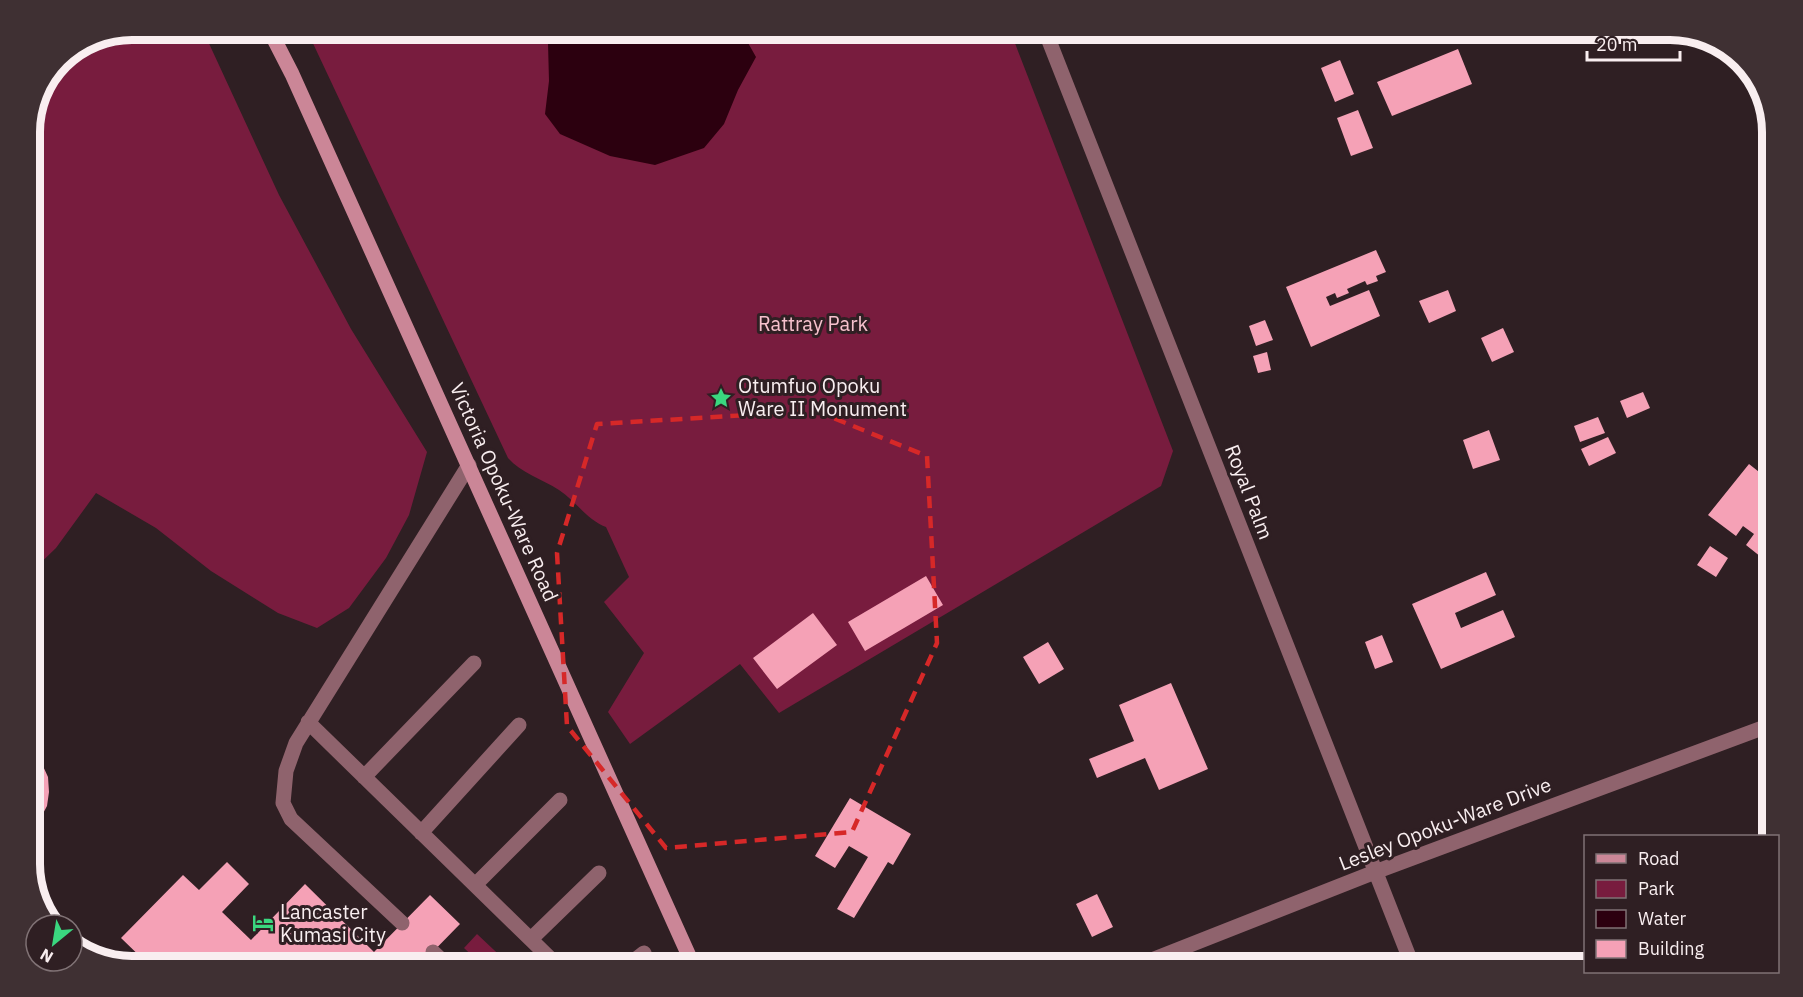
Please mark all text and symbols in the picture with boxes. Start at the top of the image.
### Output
scale bar [1587,24,1680,62]
text: 20 m [1596,33,1638,56]
park label: Rattray Park [758,310,869,337]
place label: Otumfuo Opoku Ware II Monument [738,372,907,422]
street label: Victoria Opoku-Ware Road [444,378,565,605]
place icon: Otumfuo Opoku Ware II Monument [709,386,733,410]
street label: Royal Palm [1219,440,1280,543]
street label: Lesley Opoku-Ware Drive [1335,770,1555,877]
legend [1584,835,1779,973]
text: Road [1638,847,1679,870]
text: Park [1638,877,1675,900]
place label: Lancaster Kumasi City [280,898,386,948]
text: Water [1638,907,1687,930]
hotel icon: Lancaster Kumasi City [251,911,275,935]
north arrow [24,913,84,973]
text: Building [1638,937,1705,960]
text: N [36,944,57,968]

